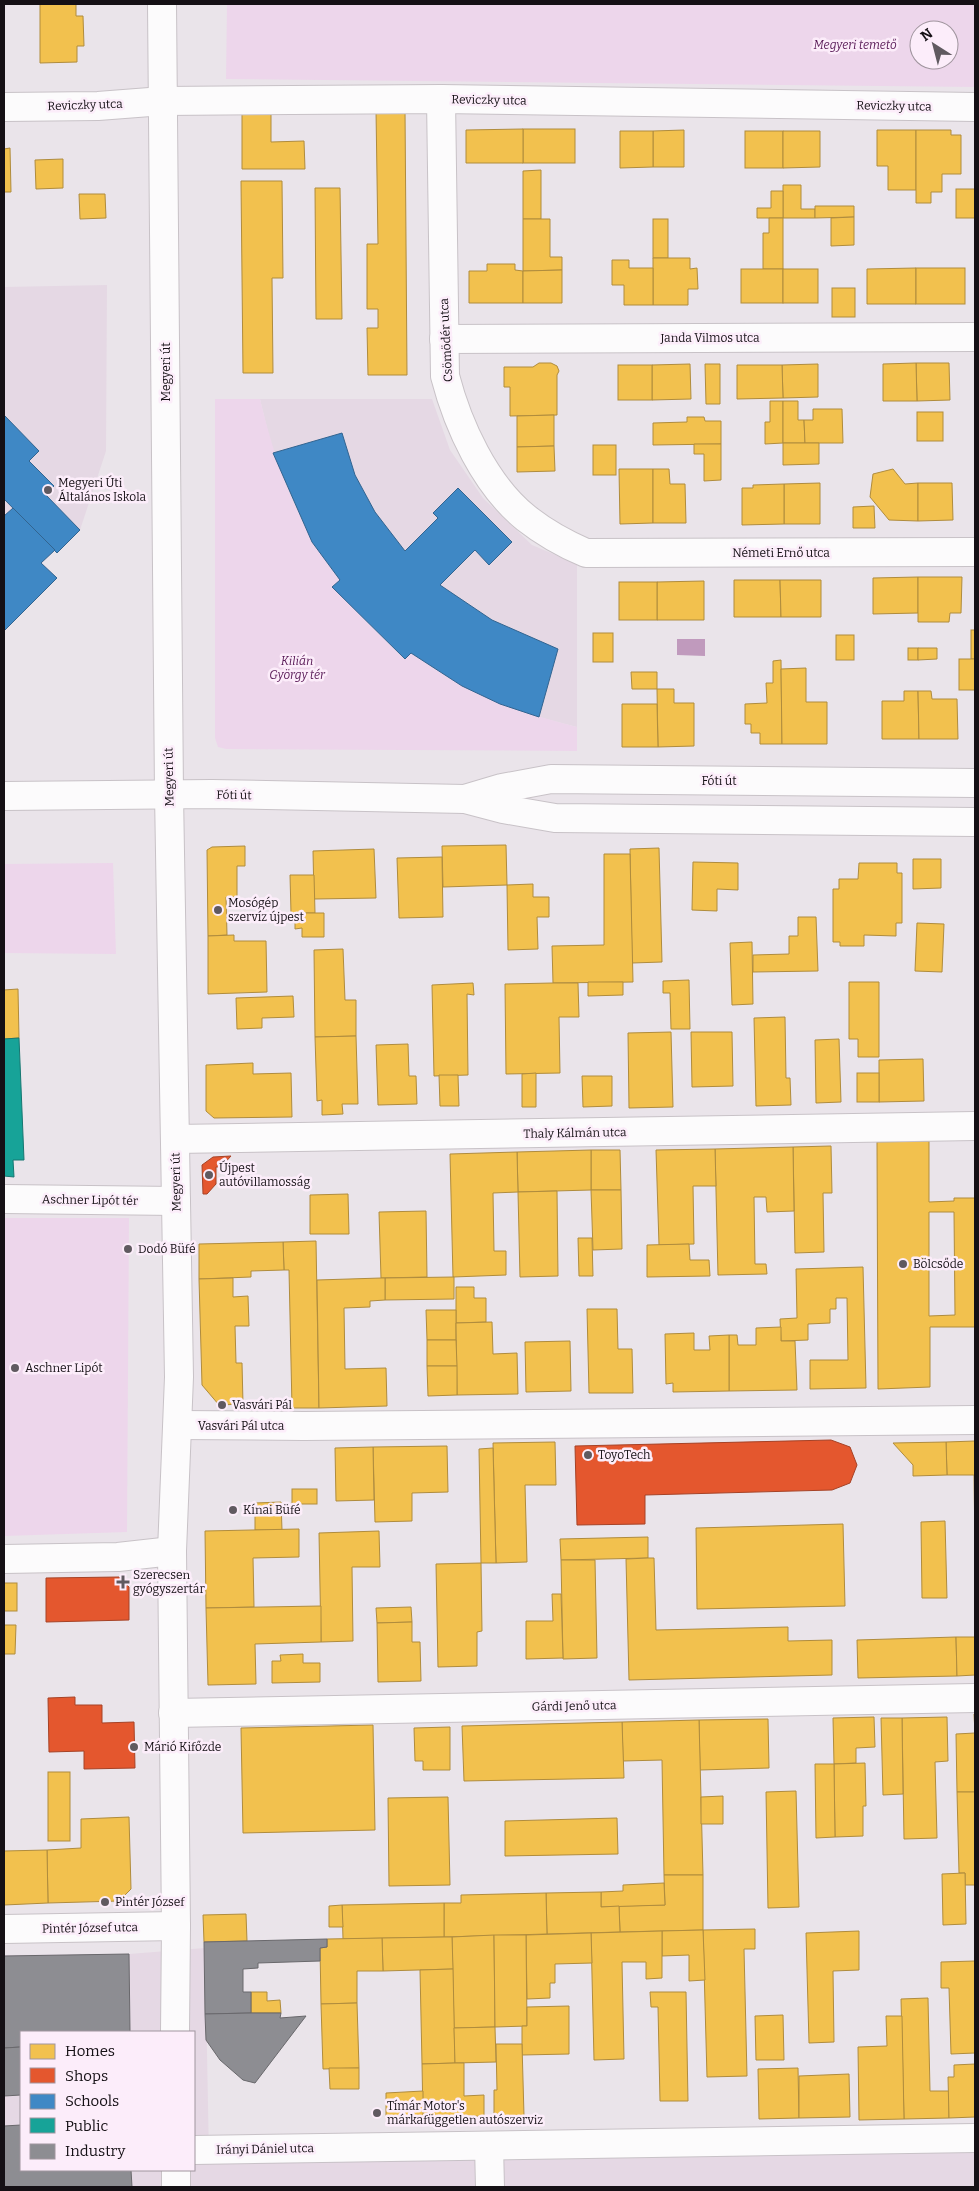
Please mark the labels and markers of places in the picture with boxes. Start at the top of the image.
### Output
place label: Megyeri Úti Általános Iskola [58,475,146,504]
marker: Megyeri Úti Általános Iskola [42,484,54,496]
place label: Mosógép szervíz újpest [228,896,305,924]
marker: Mosógép szervíz újpest [212,904,224,916]
place label: Újpest autóvillamosság [219,1160,310,1189]
marker: Újpest autóvillamosság [203,1169,215,1181]
place label: Dodó Büfé [138,1242,195,1256]
marker: Dodó Büfé [122,1243,134,1255]
place label: Bölcsőde [913,1257,963,1271]
marker: Bölcsőde [897,1258,909,1270]
place label: Aschner Lipót [25,1361,103,1375]
marker: Aschner Lipót [9,1362,21,1374]
place label: Vasvári Pál [232,1398,293,1412]
marker: Vasvári Pál [216,1399,228,1411]
place label: ToyoTech [598,1448,651,1462]
marker: ToyoTech [582,1449,594,1461]
place label: Kínai Büfé [243,1503,301,1517]
marker: Kínai Büfé [227,1504,239,1516]
place label: Szerecsen gyógyszertár [133,1568,205,1596]
marker: Szerecsen gyógyszertár [117,1576,129,1588]
place label: Márió Kifőzde [144,1740,221,1754]
marker: Márió Kifőzde [128,1741,140,1753]
place label: Pintér József [115,1895,185,1909]
marker: Pintér József [99,1896,111,1908]
place label: Tímár Motor's márkafüggetlen autószerviz [387,2099,543,2127]
marker: Tímár Motor's márkafüggetlen autószerviz [371,2107,383,2119]

